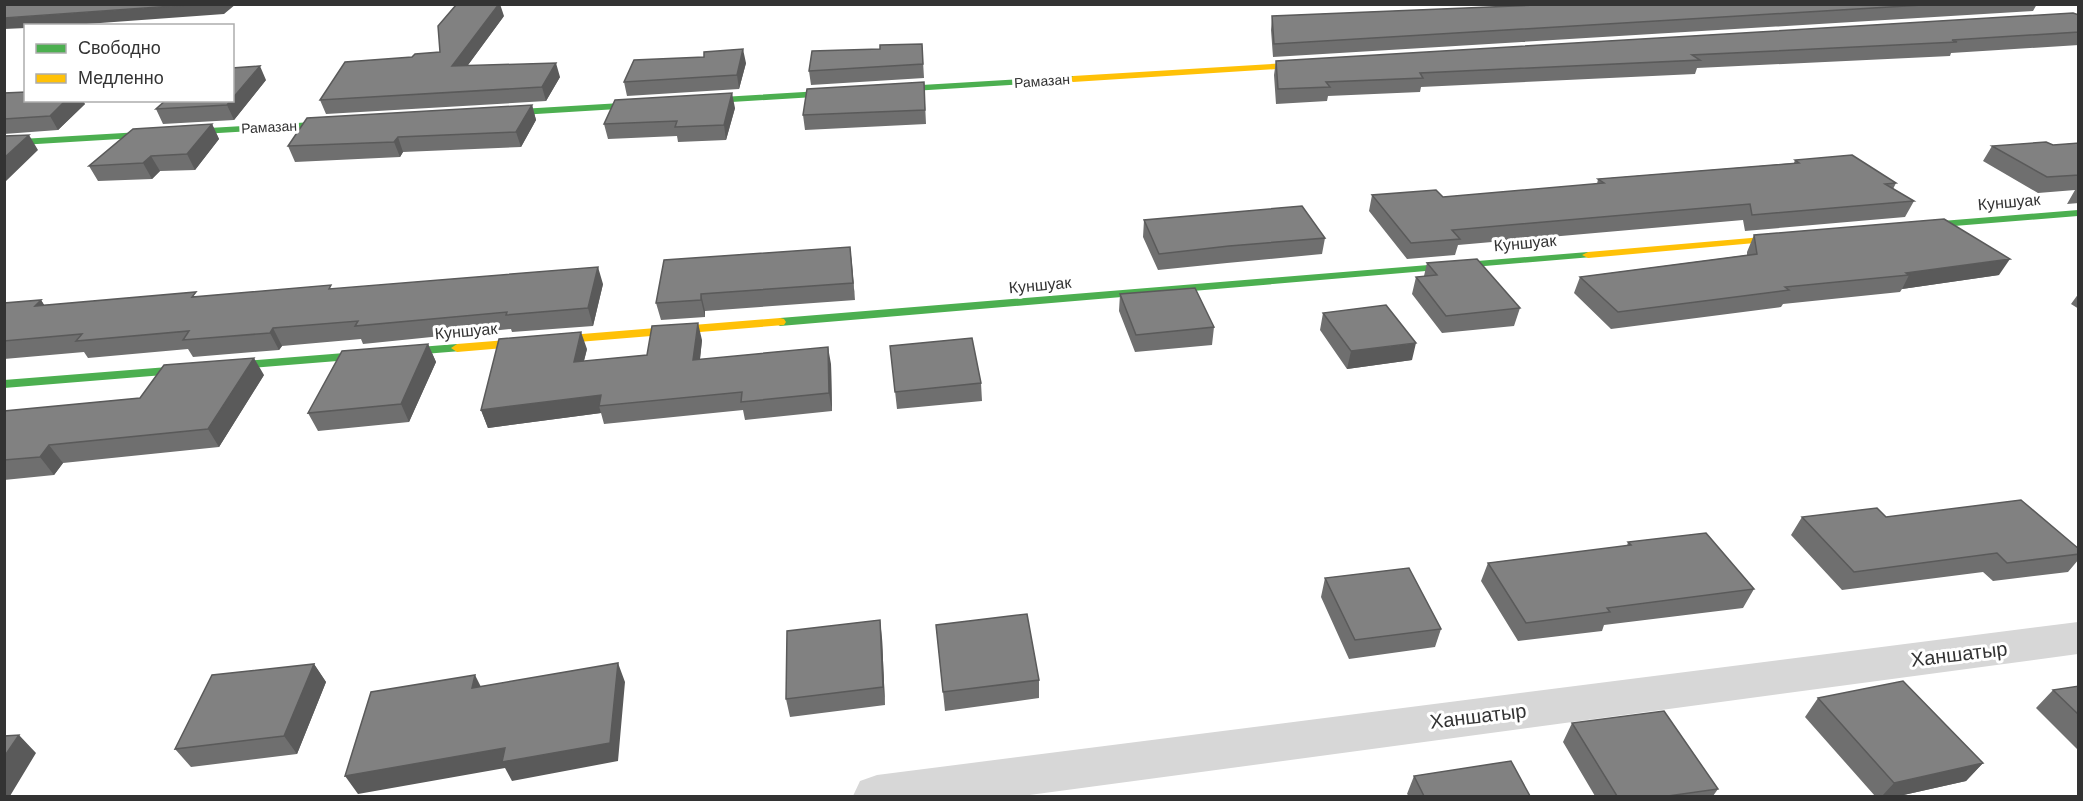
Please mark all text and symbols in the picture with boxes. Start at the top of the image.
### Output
legend [24,24,234,102]
text: Свободно [78,37,161,58]
text: Медленно [78,67,164,88]
street label: Рамазан [1014,71,1070,91]
street label: Рамазан [241,118,297,136]
street label: Куншуак [1977,190,2042,214]
street label: Куншуак [1493,231,1558,255]
street label: Куншуак [1008,273,1073,297]
street label: Куншуак [434,319,499,343]
street label: Ханшатыр [1909,636,2009,672]
street label: Ханшатыр [1428,698,1528,734]

